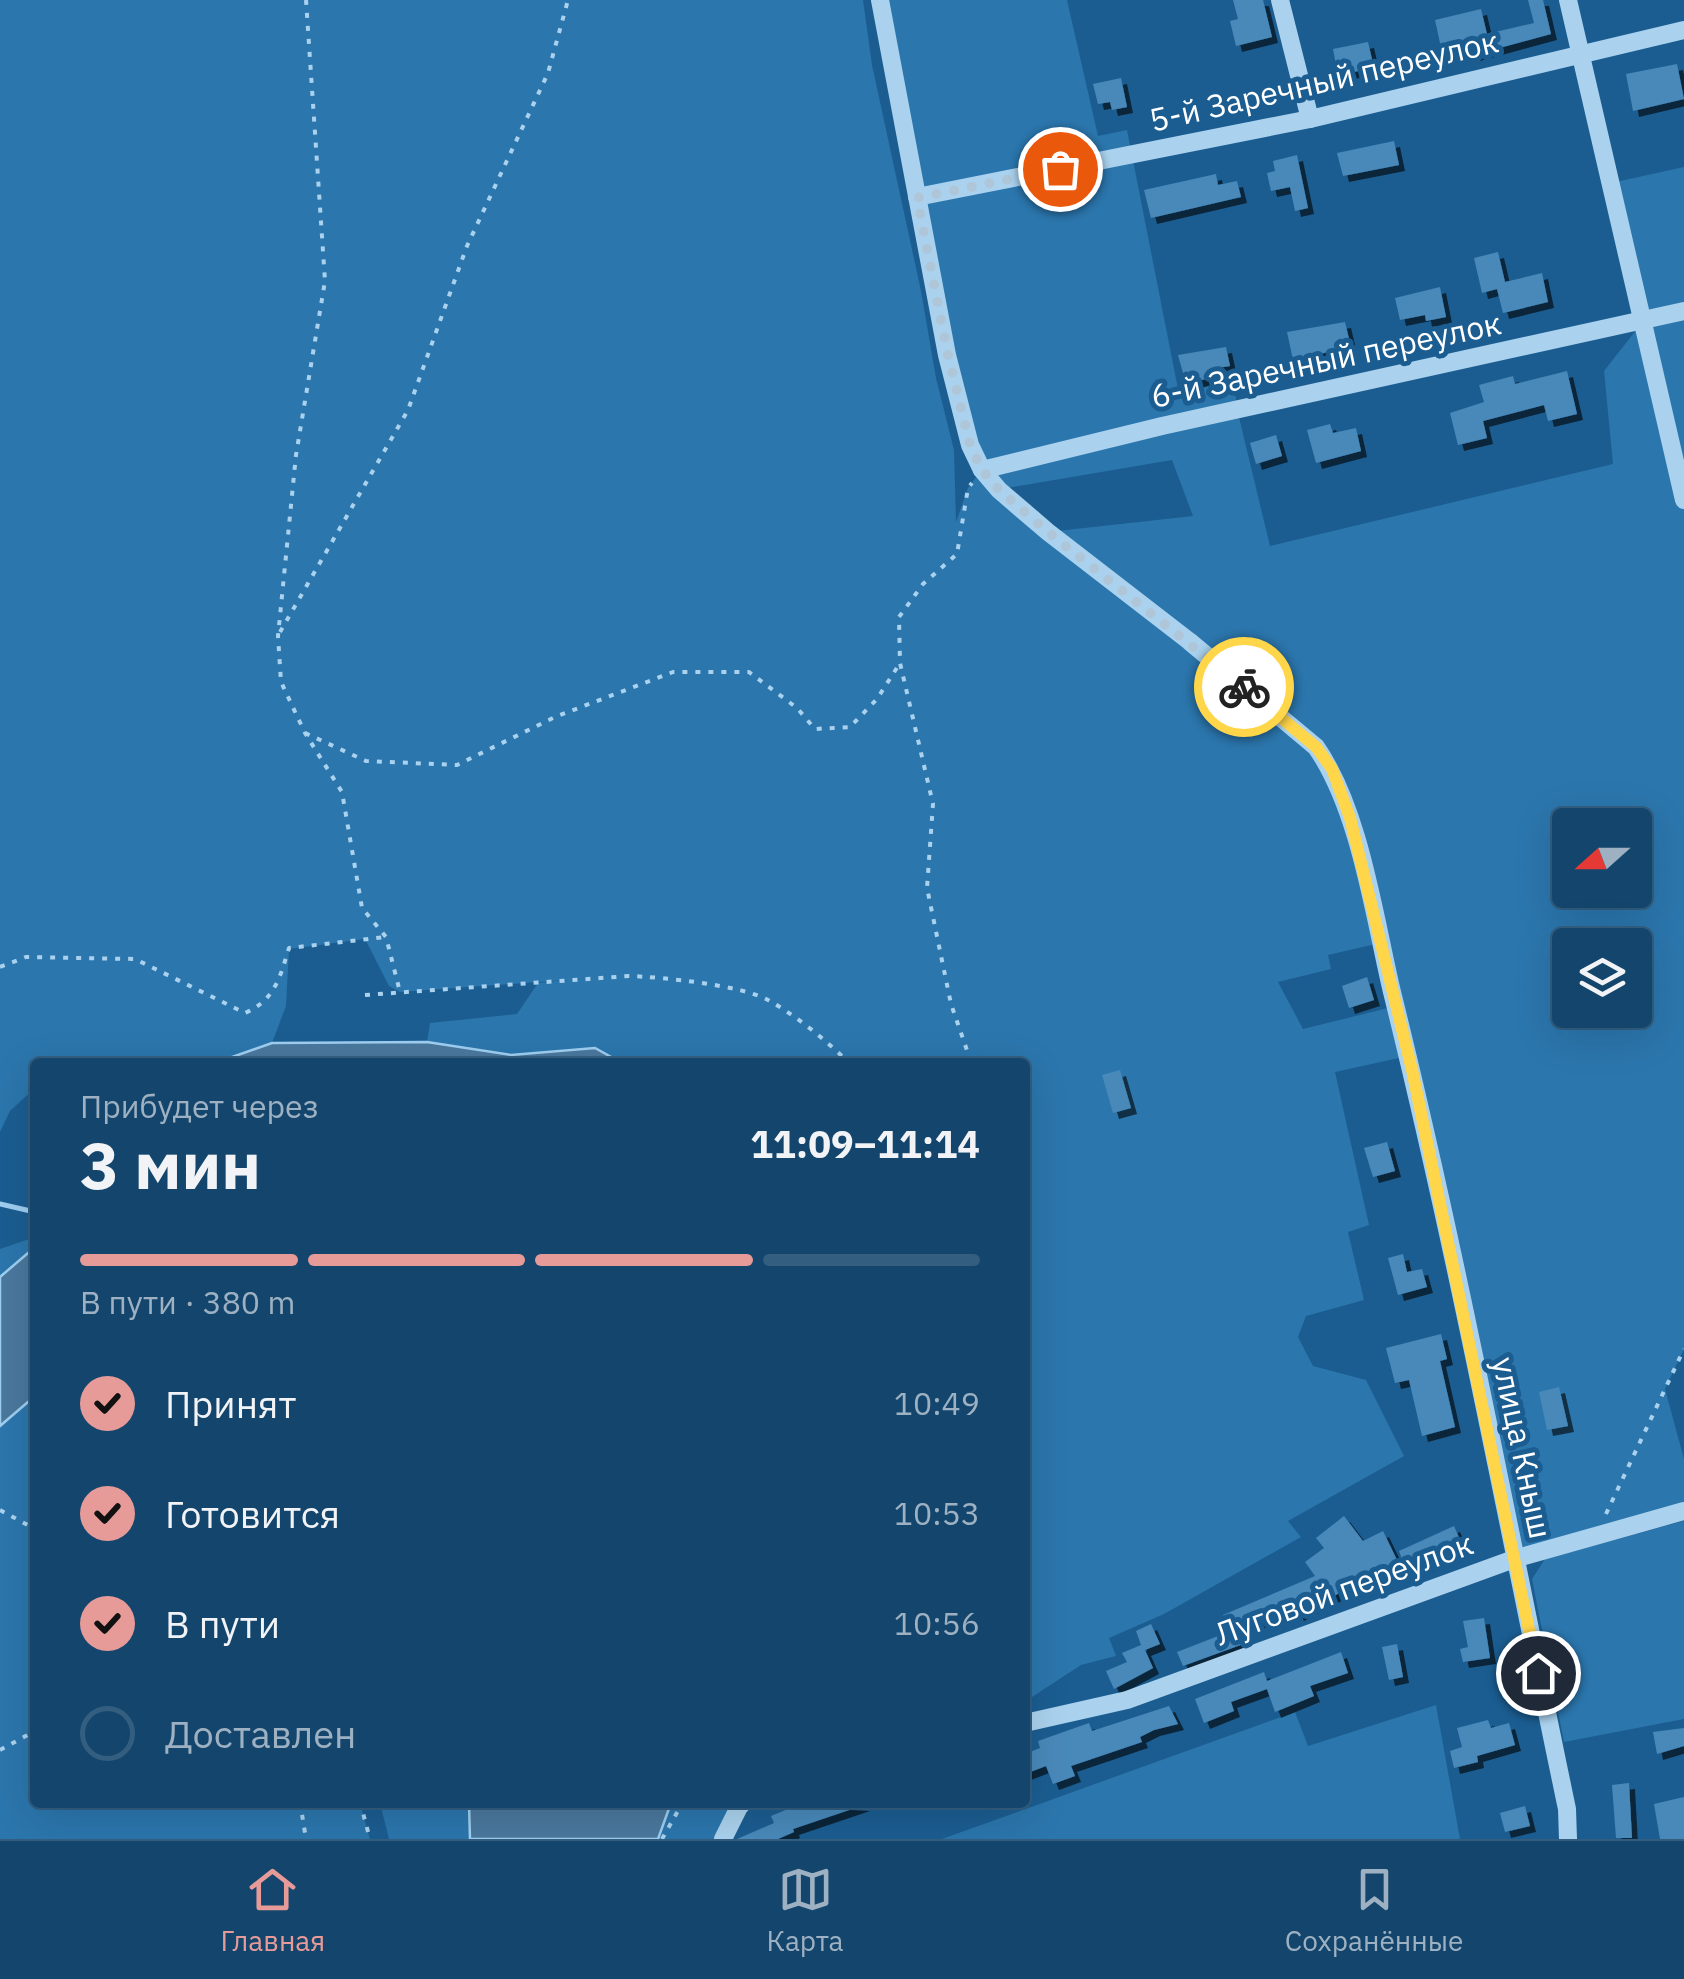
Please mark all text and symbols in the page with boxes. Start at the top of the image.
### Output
street label: 5-й Заречный переулок [1145,19,1502,141]
pin [1018,127,1103,212]
icon: bag [1033,142,1088,197]
street label: 6-й Заречный переулок [1147,301,1505,417]
courier [1194,637,1294,737]
icon: bike [1217,660,1272,715]
north arrow [1552,808,1652,908]
map controls [1552,808,1652,1028]
button: layers [1552,928,1652,1028]
text: Прибудет через [80,1085,319,1127]
text: 11:09–11:14 [750,1119,980,1168]
text: 3 мин [80,1122,261,1207]
text: В пути · 380 m [80,1281,296,1323]
street label: улица Кныш [1483,1353,1563,1542]
icon: check [80,1376,135,1431]
text: Принят [165,1379,296,1428]
text: 10:49 [894,1382,980,1424]
icon: check [80,1486,135,1541]
text: Готовится [165,1489,340,1538]
text: 10:53 [894,1492,980,1534]
street label: Луговой переулок [1209,1522,1479,1654]
icon: check [80,1596,135,1651]
text: В пути [165,1599,280,1648]
text: 10:56 [894,1602,980,1644]
pin [1496,1631,1581,1716]
icon: home [1511,1646,1566,1701]
text: Доставлен [165,1709,356,1758]
tab: Главная [221,1862,325,1959]
tab: Карта [767,1862,844,1959]
tab: Сохранённые [1285,1862,1463,1959]

